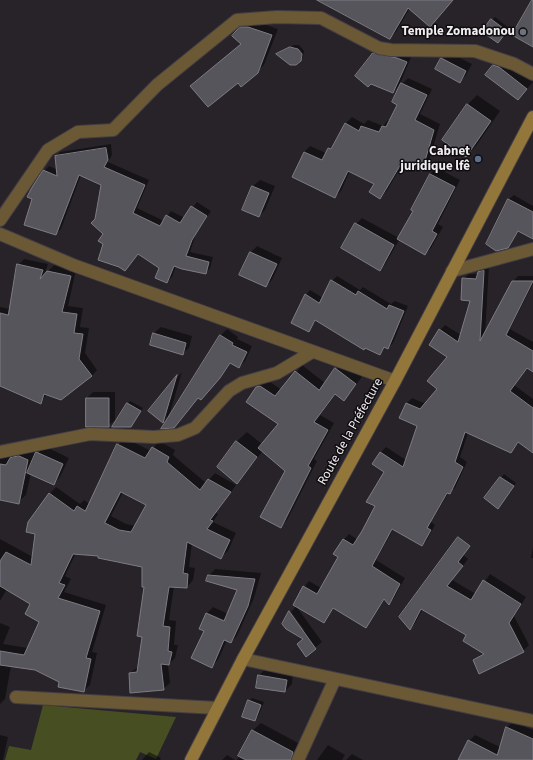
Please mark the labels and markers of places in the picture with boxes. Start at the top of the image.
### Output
place label: Temple Zomadonou [402,24,515,40]
marker: Temple Zomadonou [518,27,528,37]
place label: Cabnet juridique lfê [400,144,470,175]
marker: Cabnet juridique lfê [473,154,483,164]

